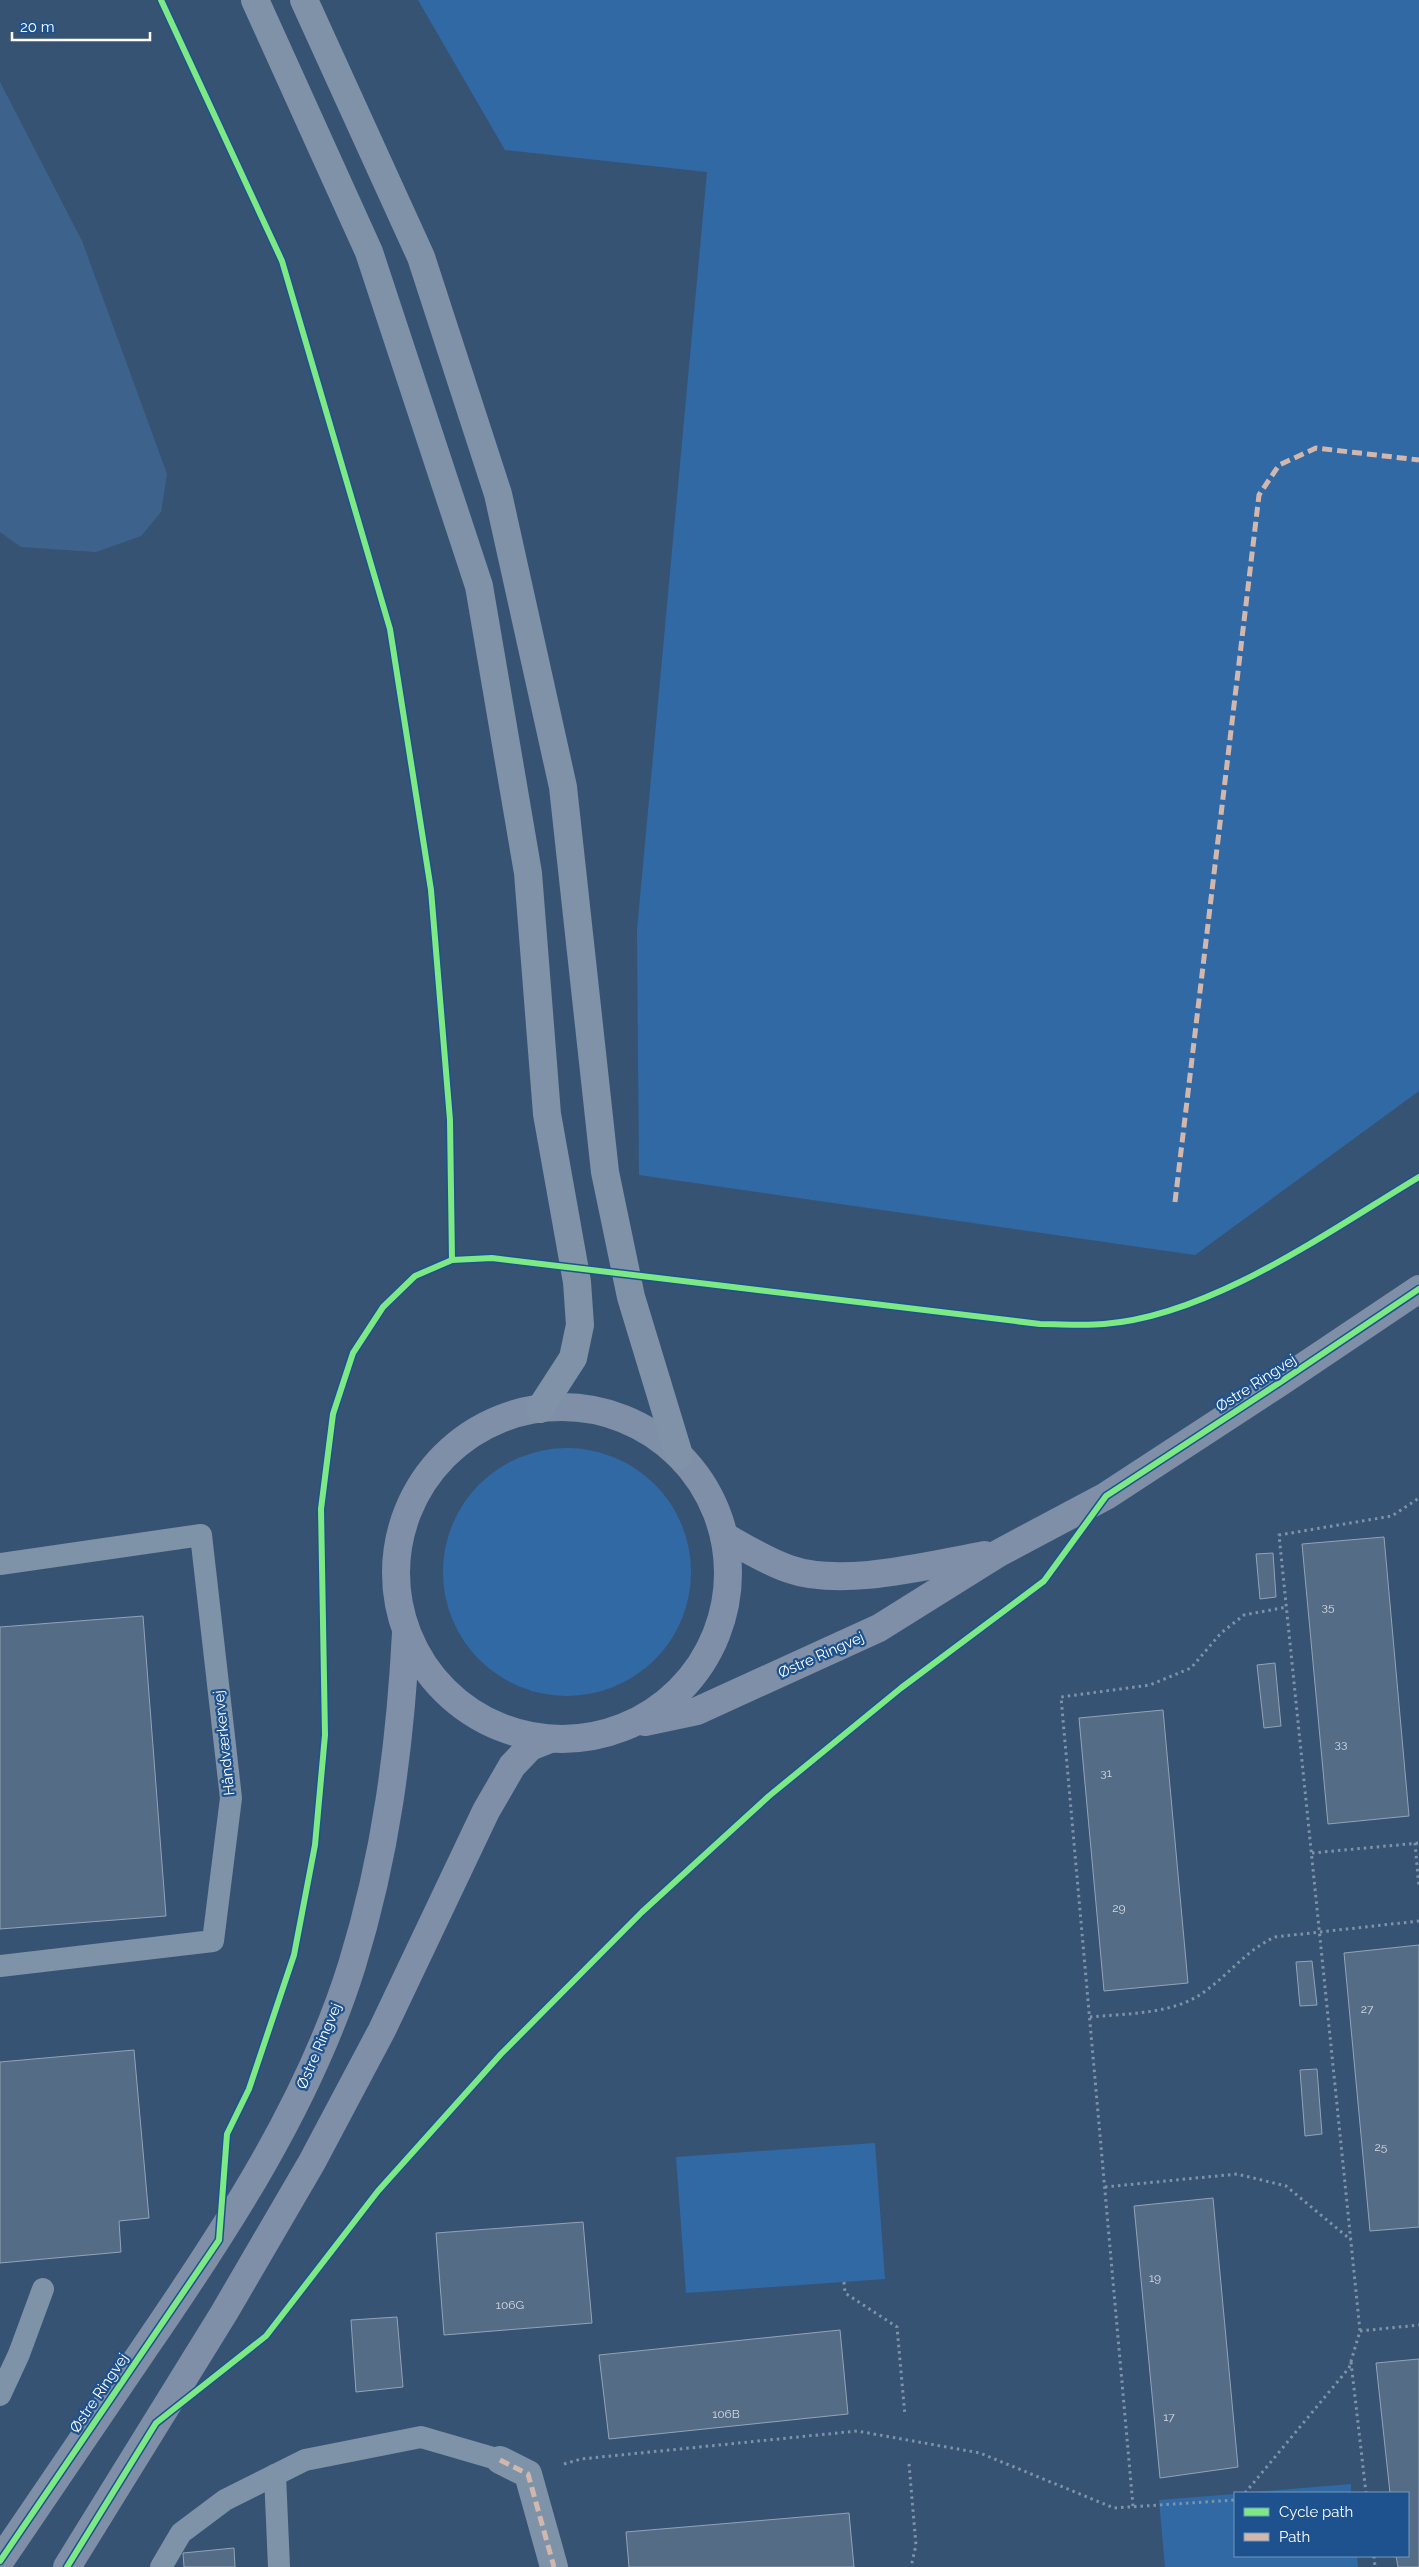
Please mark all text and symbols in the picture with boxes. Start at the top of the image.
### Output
scale bar [12,10,150,42]
text: 20 m [20,18,55,36]
street label: Østre Ringvej [1212,1350,1300,1416]
house number: 35 [1322,1600,1335,1614]
street label: Østre Ringvej [775,1628,867,1682]
street label: Håndværkervej [210,1689,238,1797]
house number: 33 [1335,1737,1347,1751]
house number: 31 [1100,1766,1112,1780]
house number: 29 [1112,1901,1126,1915]
street label: Østre Ringvej [293,2000,345,2092]
house number: 27 [1361,2002,1374,2016]
house number: 25 [1375,2140,1388,2154]
house number: 19 [1149,2271,1161,2285]
house number: 106G [496,2298,524,2312]
street label: Østre Ringvej [66,2350,132,2436]
house number: 106B [712,2407,740,2421]
house number: 17 [1163,2410,1175,2424]
legend [1234,2492,1409,2557]
text: Cycle path [1279,2503,1353,2521]
text: Path [1279,2528,1310,2546]

